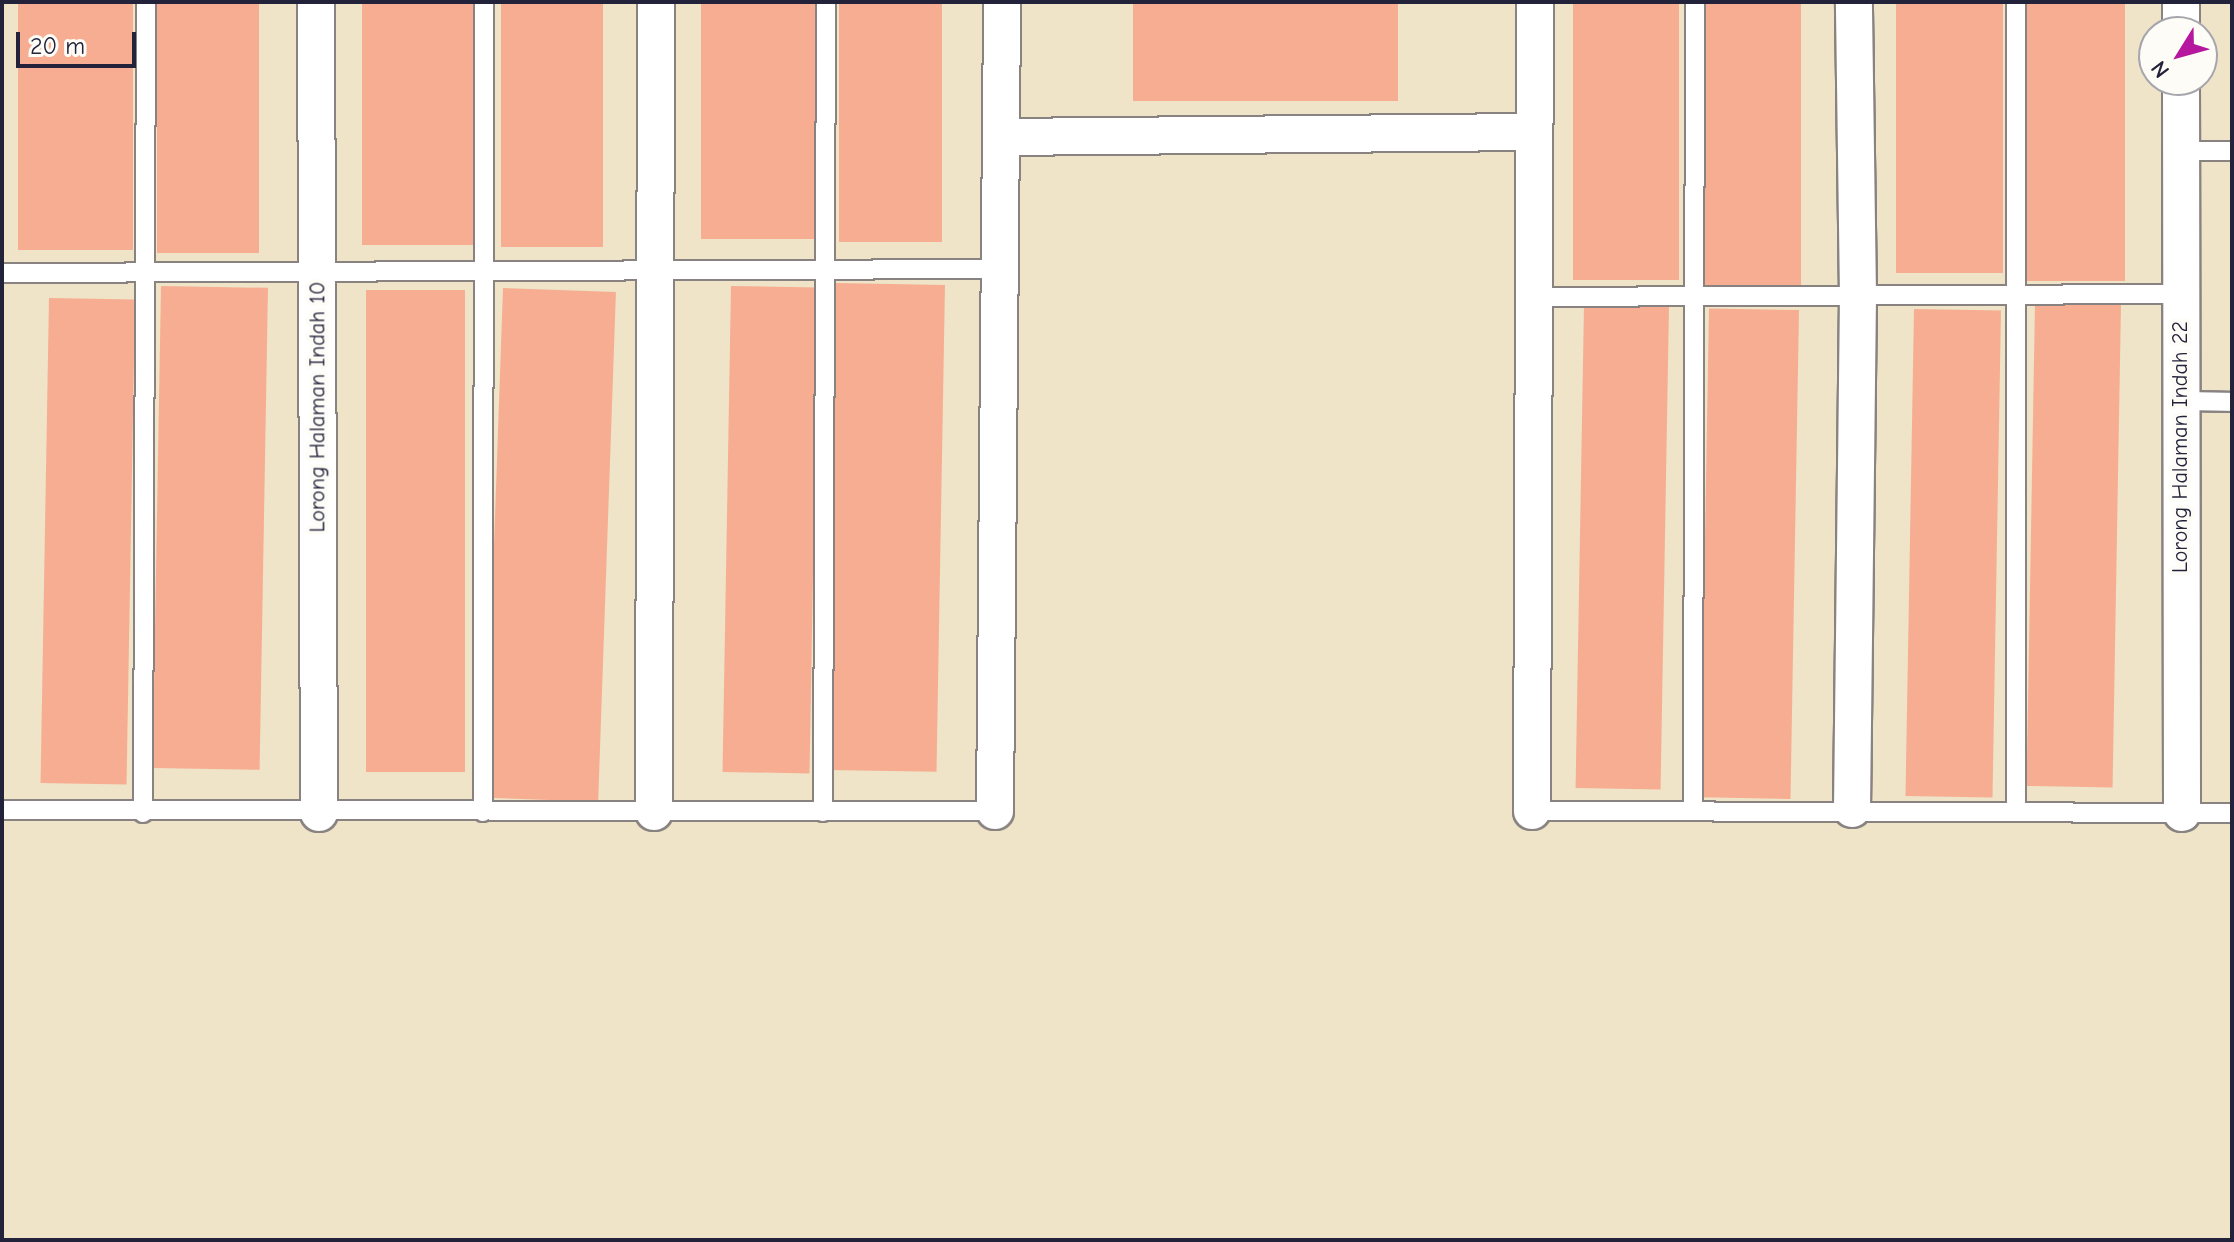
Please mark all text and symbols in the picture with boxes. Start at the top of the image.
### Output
scale bar [20,16,140,66]
north arrow [2138,16,2218,96]
text: 20 m [30,32,85,60]
text: N [2146,56,2175,83]
street label: Lorong Halaman Indah 10 [305,282,331,532]
street label: Lorong Halaman Indah 22 [2168,321,2194,573]

